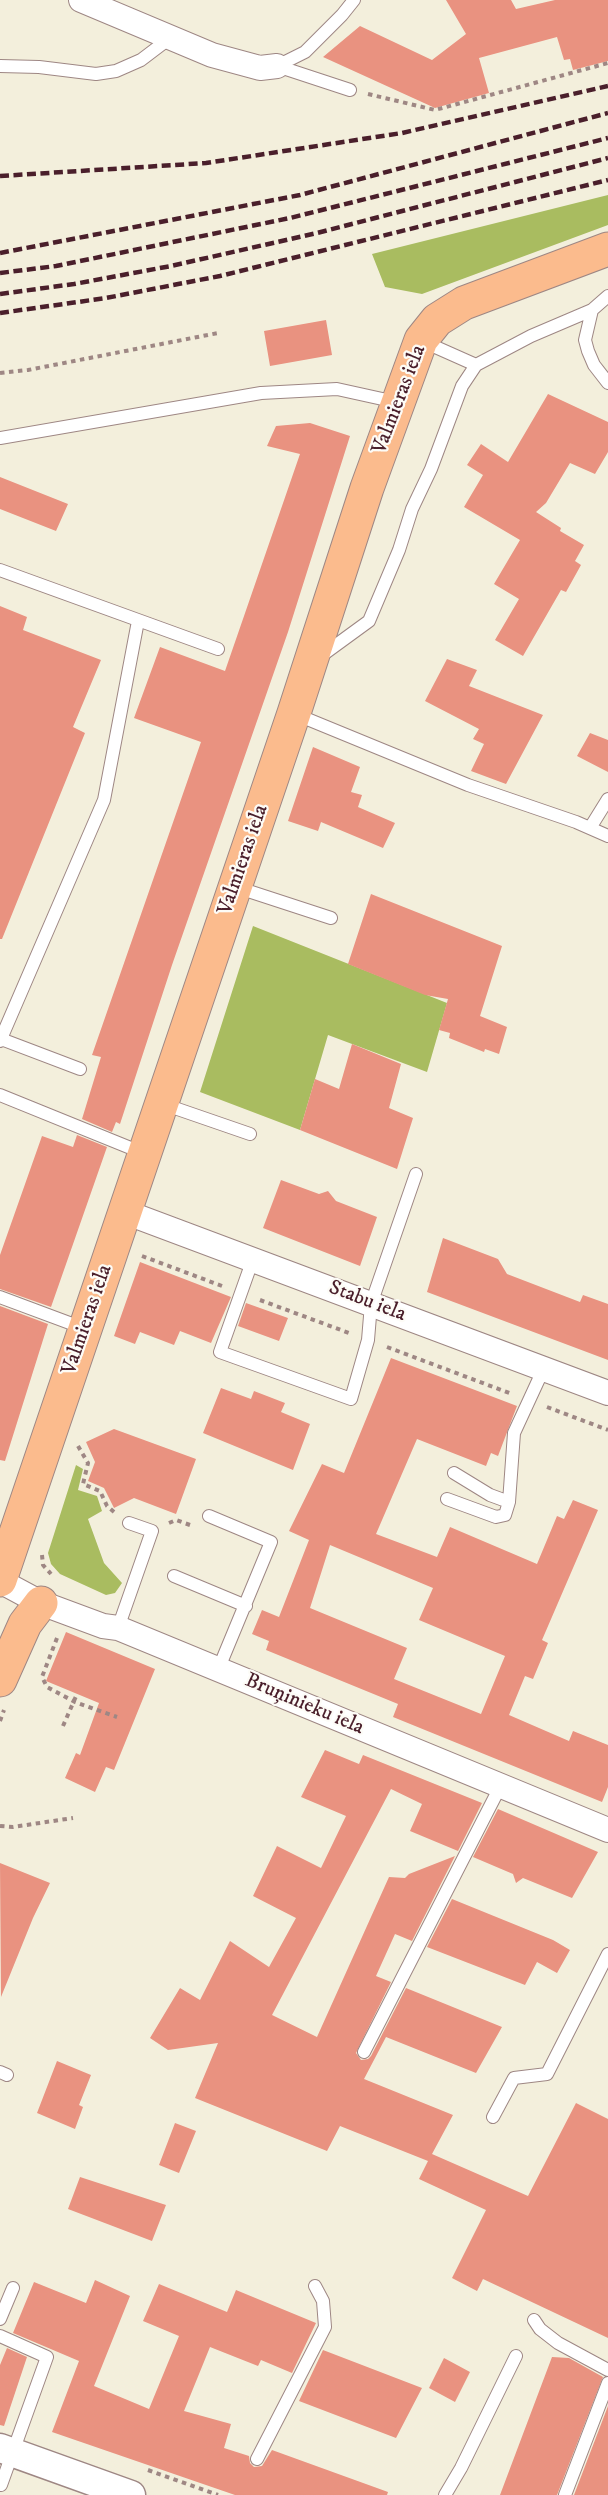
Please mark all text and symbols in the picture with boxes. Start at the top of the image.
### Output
street label: Valmieras iela [368,342,432,458]
street label: Valmieras iela [213,802,275,918]
street label: Valmieras iela [57,1262,119,1378]
street label: Stabu iela [325,1276,409,1328]
street label: Bruņinieku iela [241,1669,367,1741]

